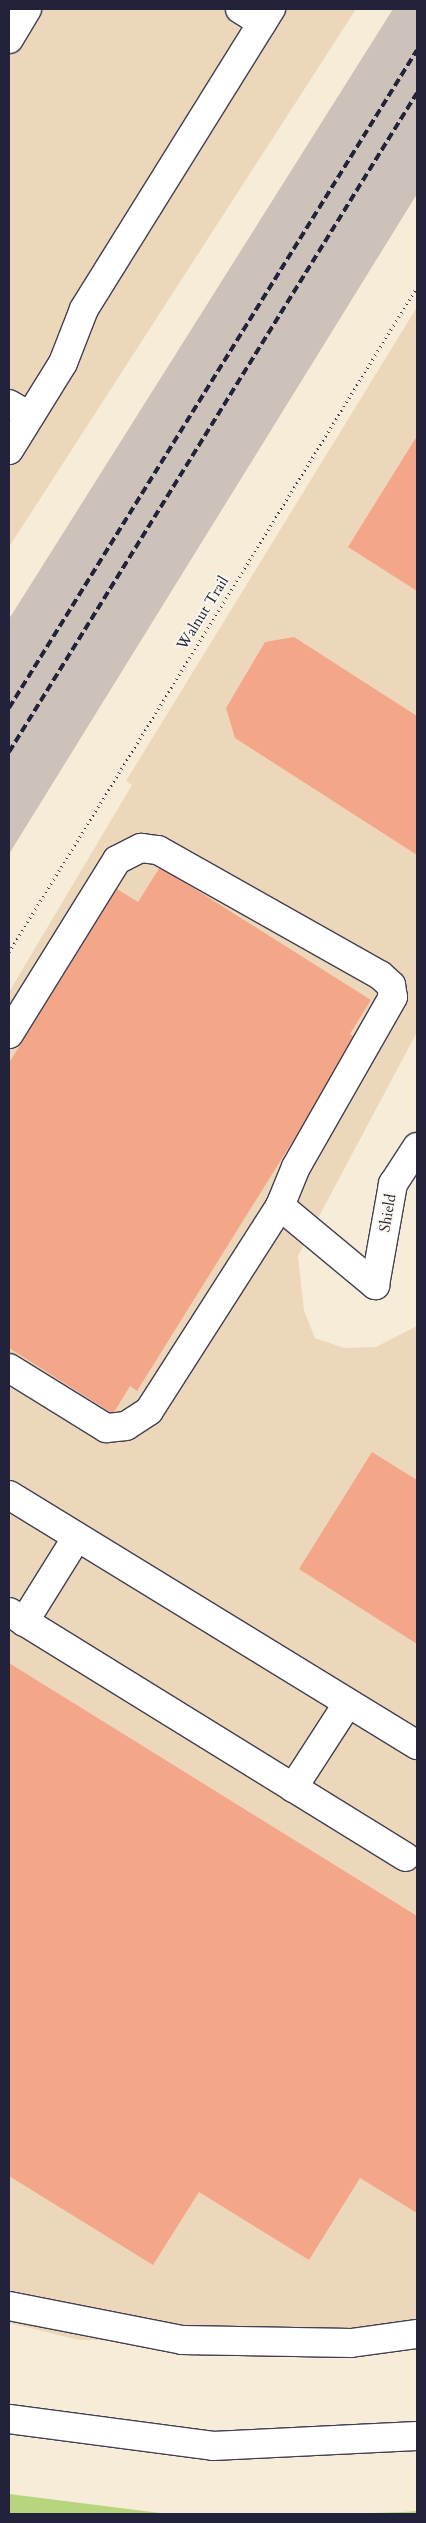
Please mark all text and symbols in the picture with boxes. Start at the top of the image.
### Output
street label: Walnut Trail [173,573,233,653]
street label: Shield [376,1192,400,1234]

